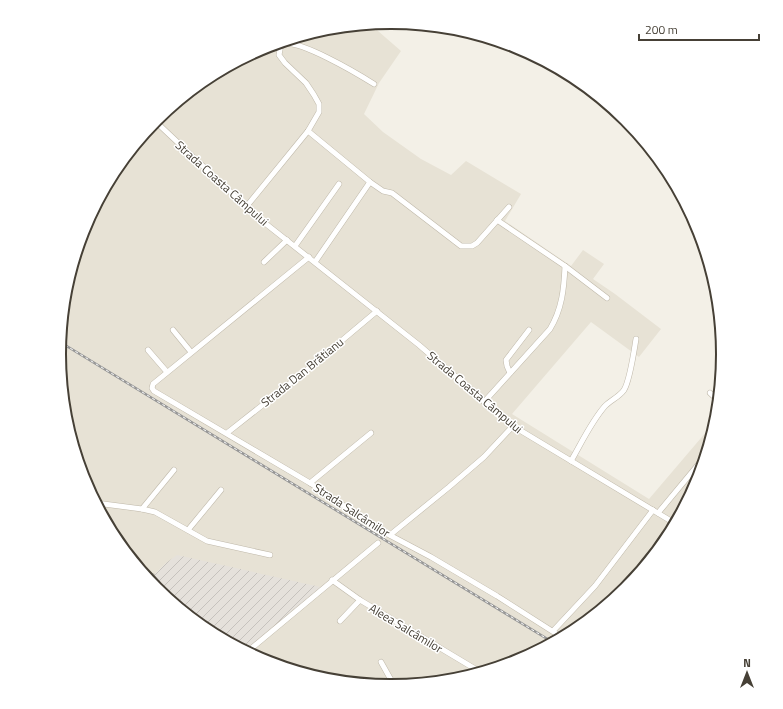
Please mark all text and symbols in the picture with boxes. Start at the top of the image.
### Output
scale bar [639,16,759,42]
text: 200 m [645,20,678,39]
street label: Strada Coasta Câmpului [171,136,273,230]
street label: Strada Dan Brătianu [256,333,348,411]
street label: Strada Coasta Câmpului [423,346,527,438]
street label: Strada Salcâmilor [310,478,394,542]
street label: Aleea Salcâmilor [365,598,447,658]
north arrow [727,653,767,693]
text: N [743,655,751,671]

